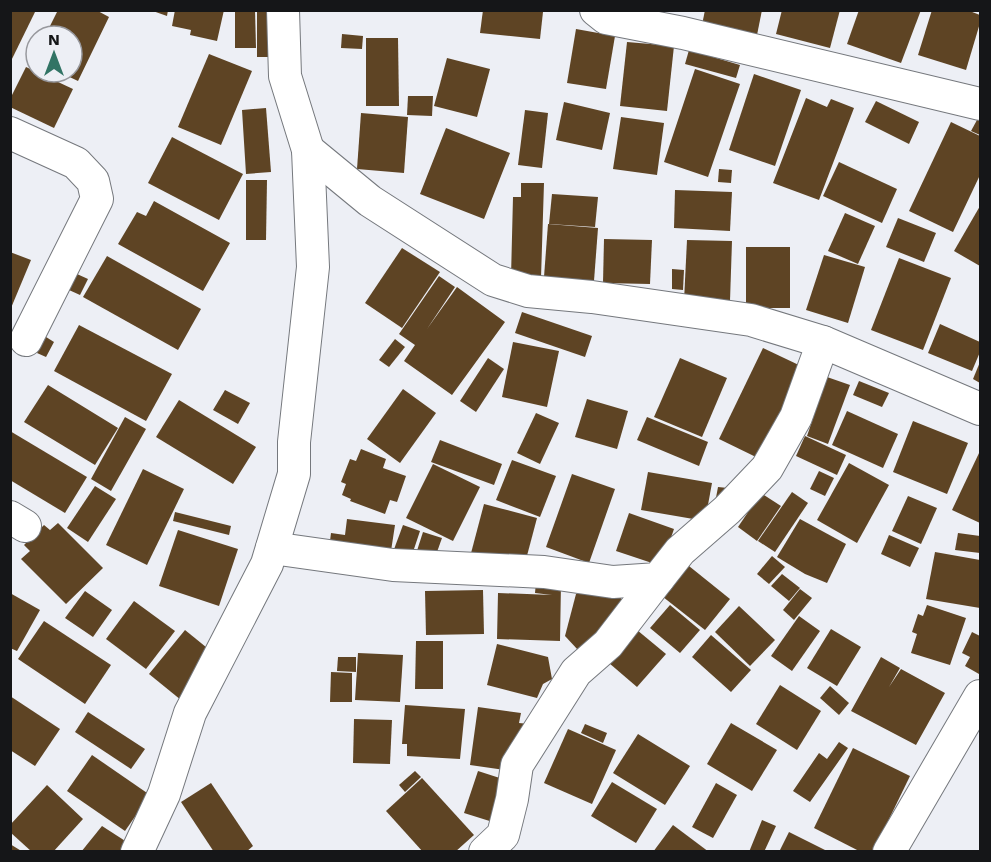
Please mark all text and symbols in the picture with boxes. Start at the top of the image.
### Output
north arrow [24,24,84,84]
text: N [48,30,60,49]

